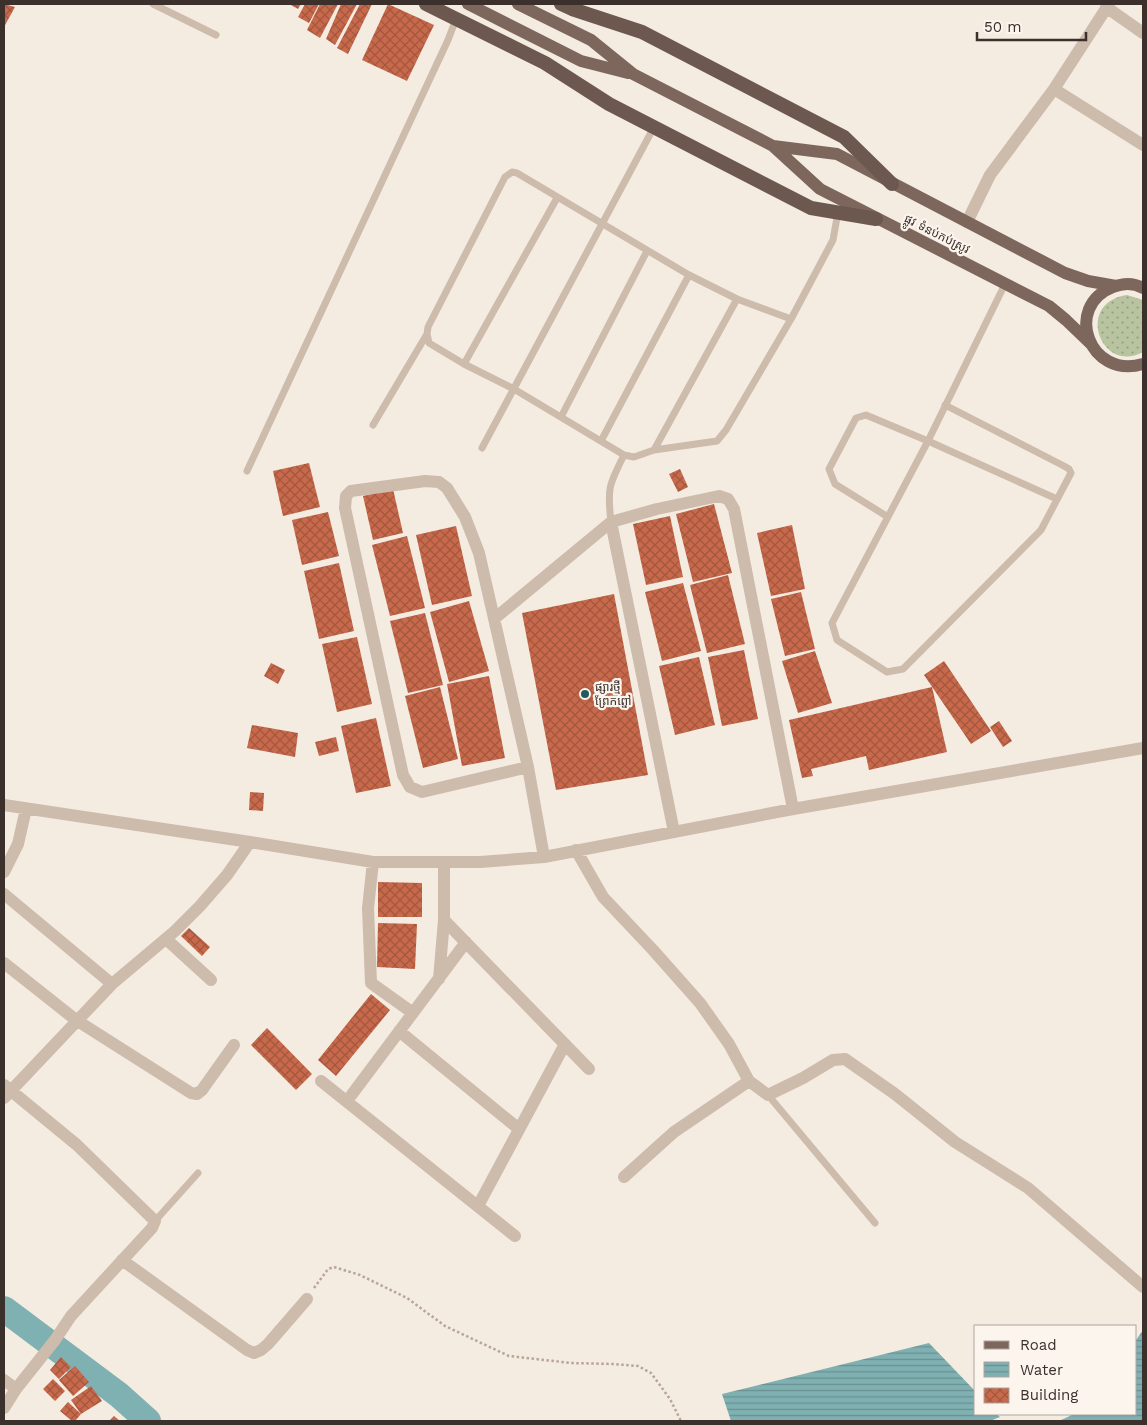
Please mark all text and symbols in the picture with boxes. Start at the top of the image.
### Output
scale bar [977,10,1086,42]
text: 50 m [984,18,1021,36]
street label: ផ្លូវ ទំនប់កប់ស្រូវ [900,211,972,260]
place label: ផ្សារថ្មី ព្រែកព្នៅ [595,680,632,708]
marker: ផ្សារថ្មី ព្រែកព្នៅ [579,688,591,700]
legend [974,1325,1137,1415]
text: Road [1020,1336,1057,1354]
text: Water [1020,1361,1063,1379]
text: Building [1020,1386,1078,1404]

